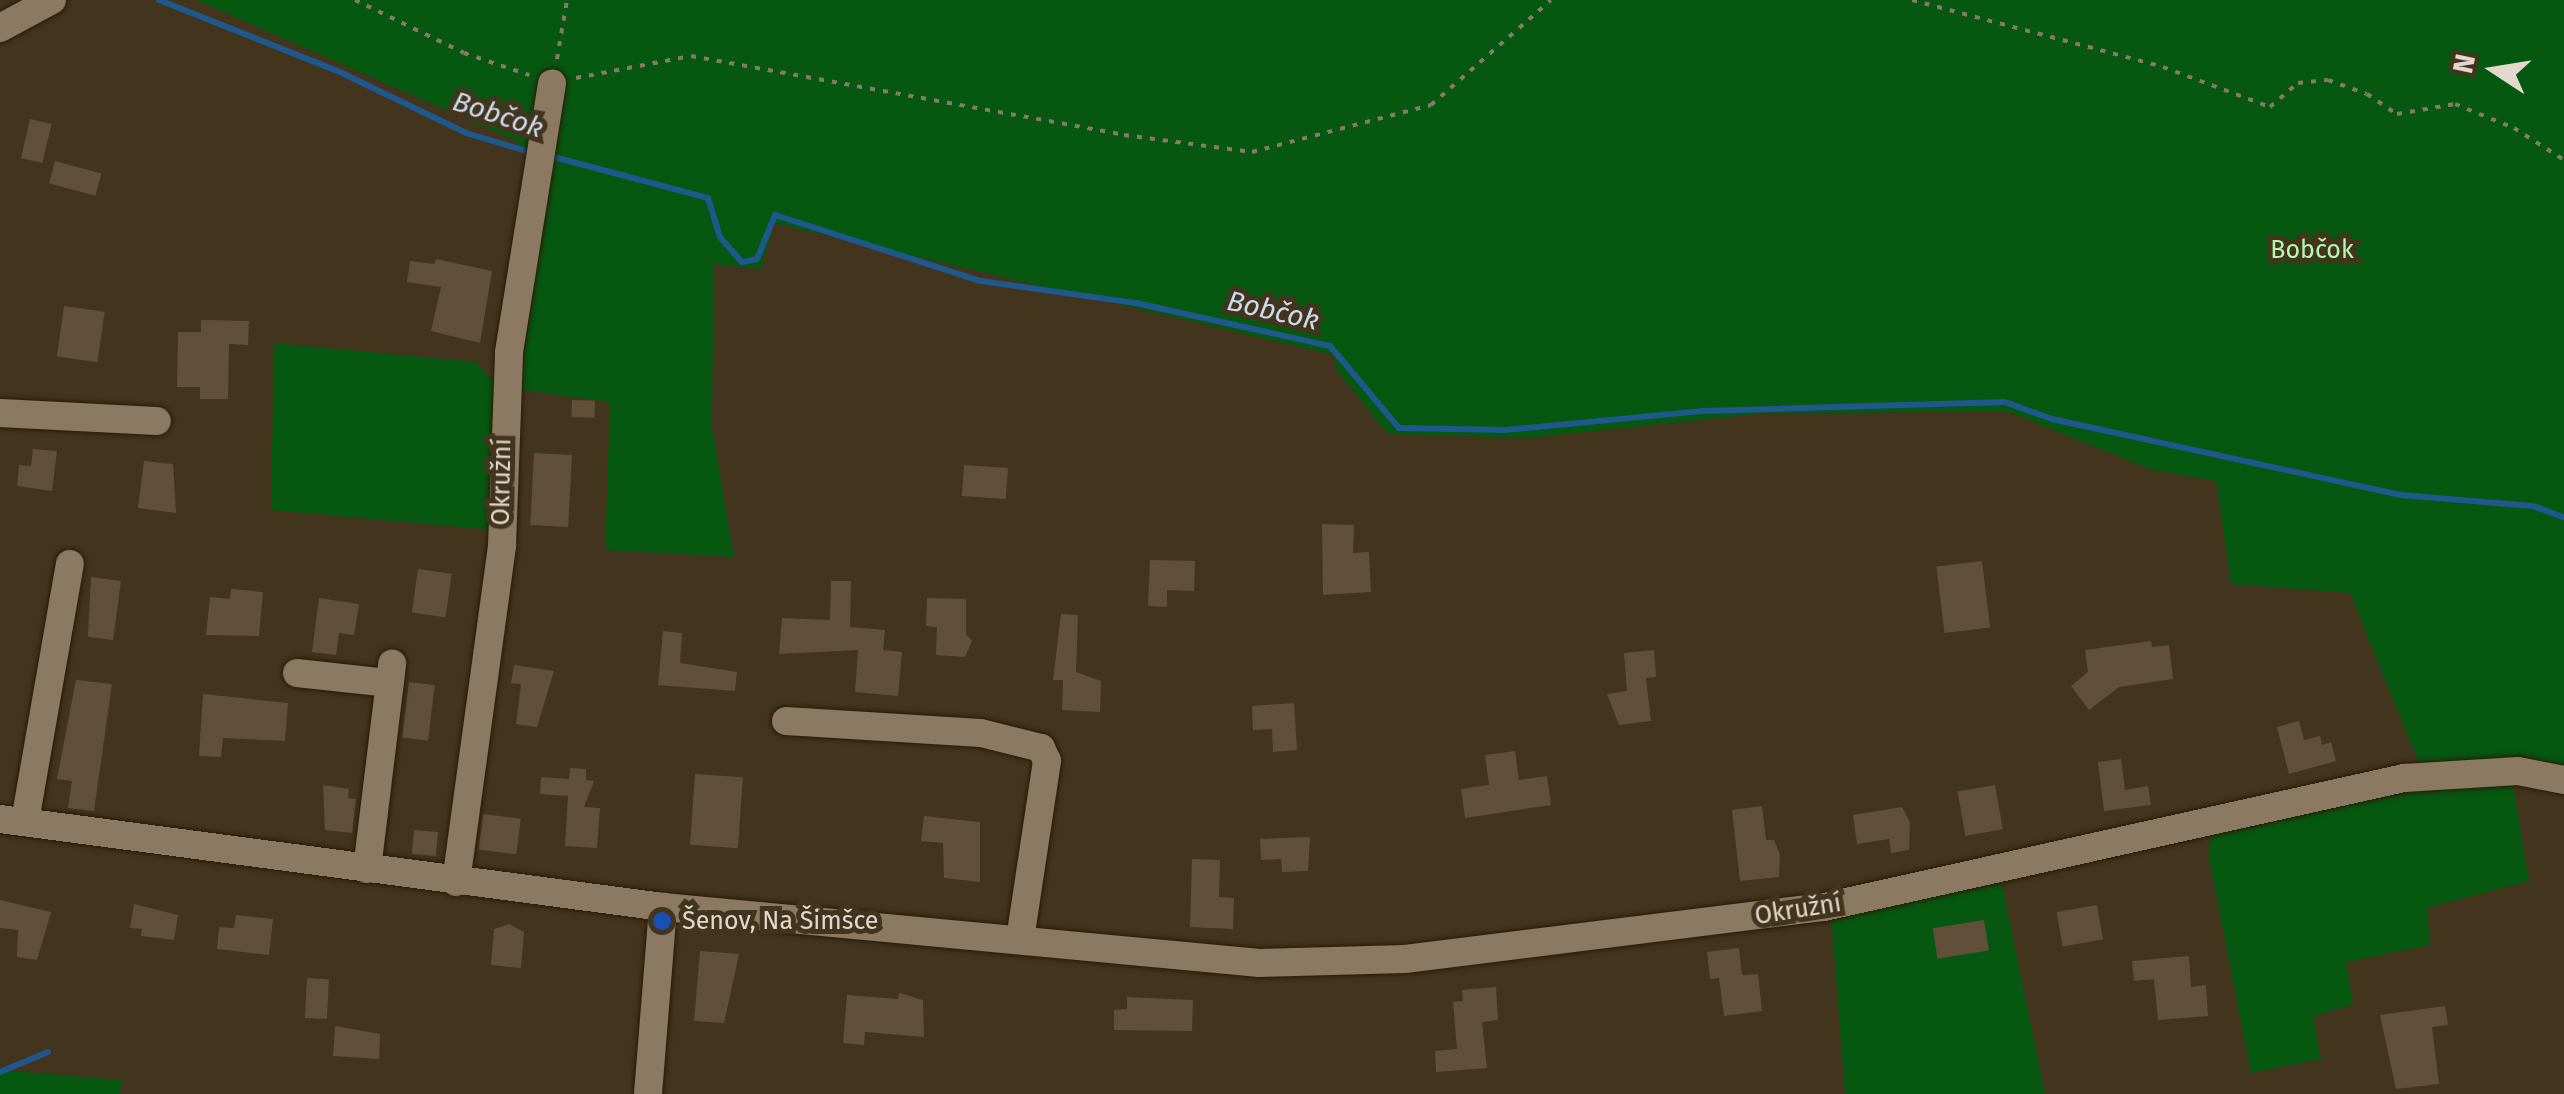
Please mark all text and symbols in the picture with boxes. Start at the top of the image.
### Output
north arrow [2444,20,2544,120]
text: N [2446,51,2482,76]
water label: Bobčok [448,85,548,145]
park label: Bobčok [2270,235,2354,265]
water label: Bobčok [1224,284,1322,338]
street label: Okružní [486,438,518,526]
street label: Okružní [1753,888,1843,932]
place label: Šenov, Na Šimšce [682,906,878,936]
marker: Šenov, Na Šimšce [651,910,673,932]

